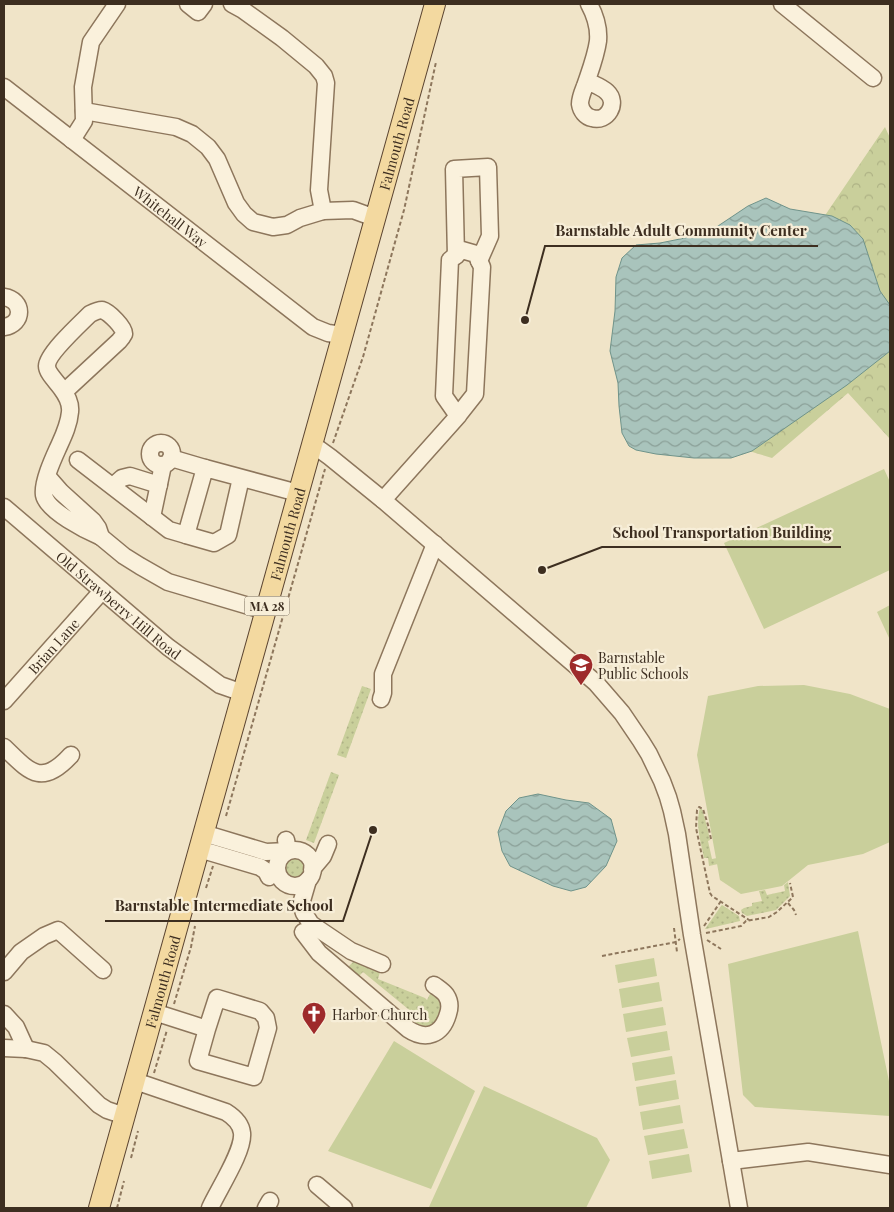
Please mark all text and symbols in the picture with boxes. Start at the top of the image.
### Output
street label: Falmouth Road [374,95,418,192]
street label: Whitehall Way [129,181,212,251]
callout: Barnstable Adult Community Center [545,216,818,246]
text: Barnstable Adult Community Center [555,220,807,240]
street label: Falmouth Road [265,485,309,582]
callout: School Transportation Building [602,517,841,547]
text: School Transportation Building [612,522,832,542]
street label: Old Strawberry Hill Road [53,547,185,663]
road number: MA 28 [244,596,290,616]
street label: Brian Lane [23,614,83,678]
place label: Barnstable Public Schools [598,648,689,683]
school or university icon: Barnstable Public Schools [568,652,594,686]
callout: Barnstable Intermediate School [105,891,343,921]
text: Barnstable Intermediate School [115,895,334,915]
street label: Falmouth Road [140,933,184,1030]
church icon: Harbor Church [301,1001,327,1035]
place label: Harbor Church [332,1005,428,1024]

